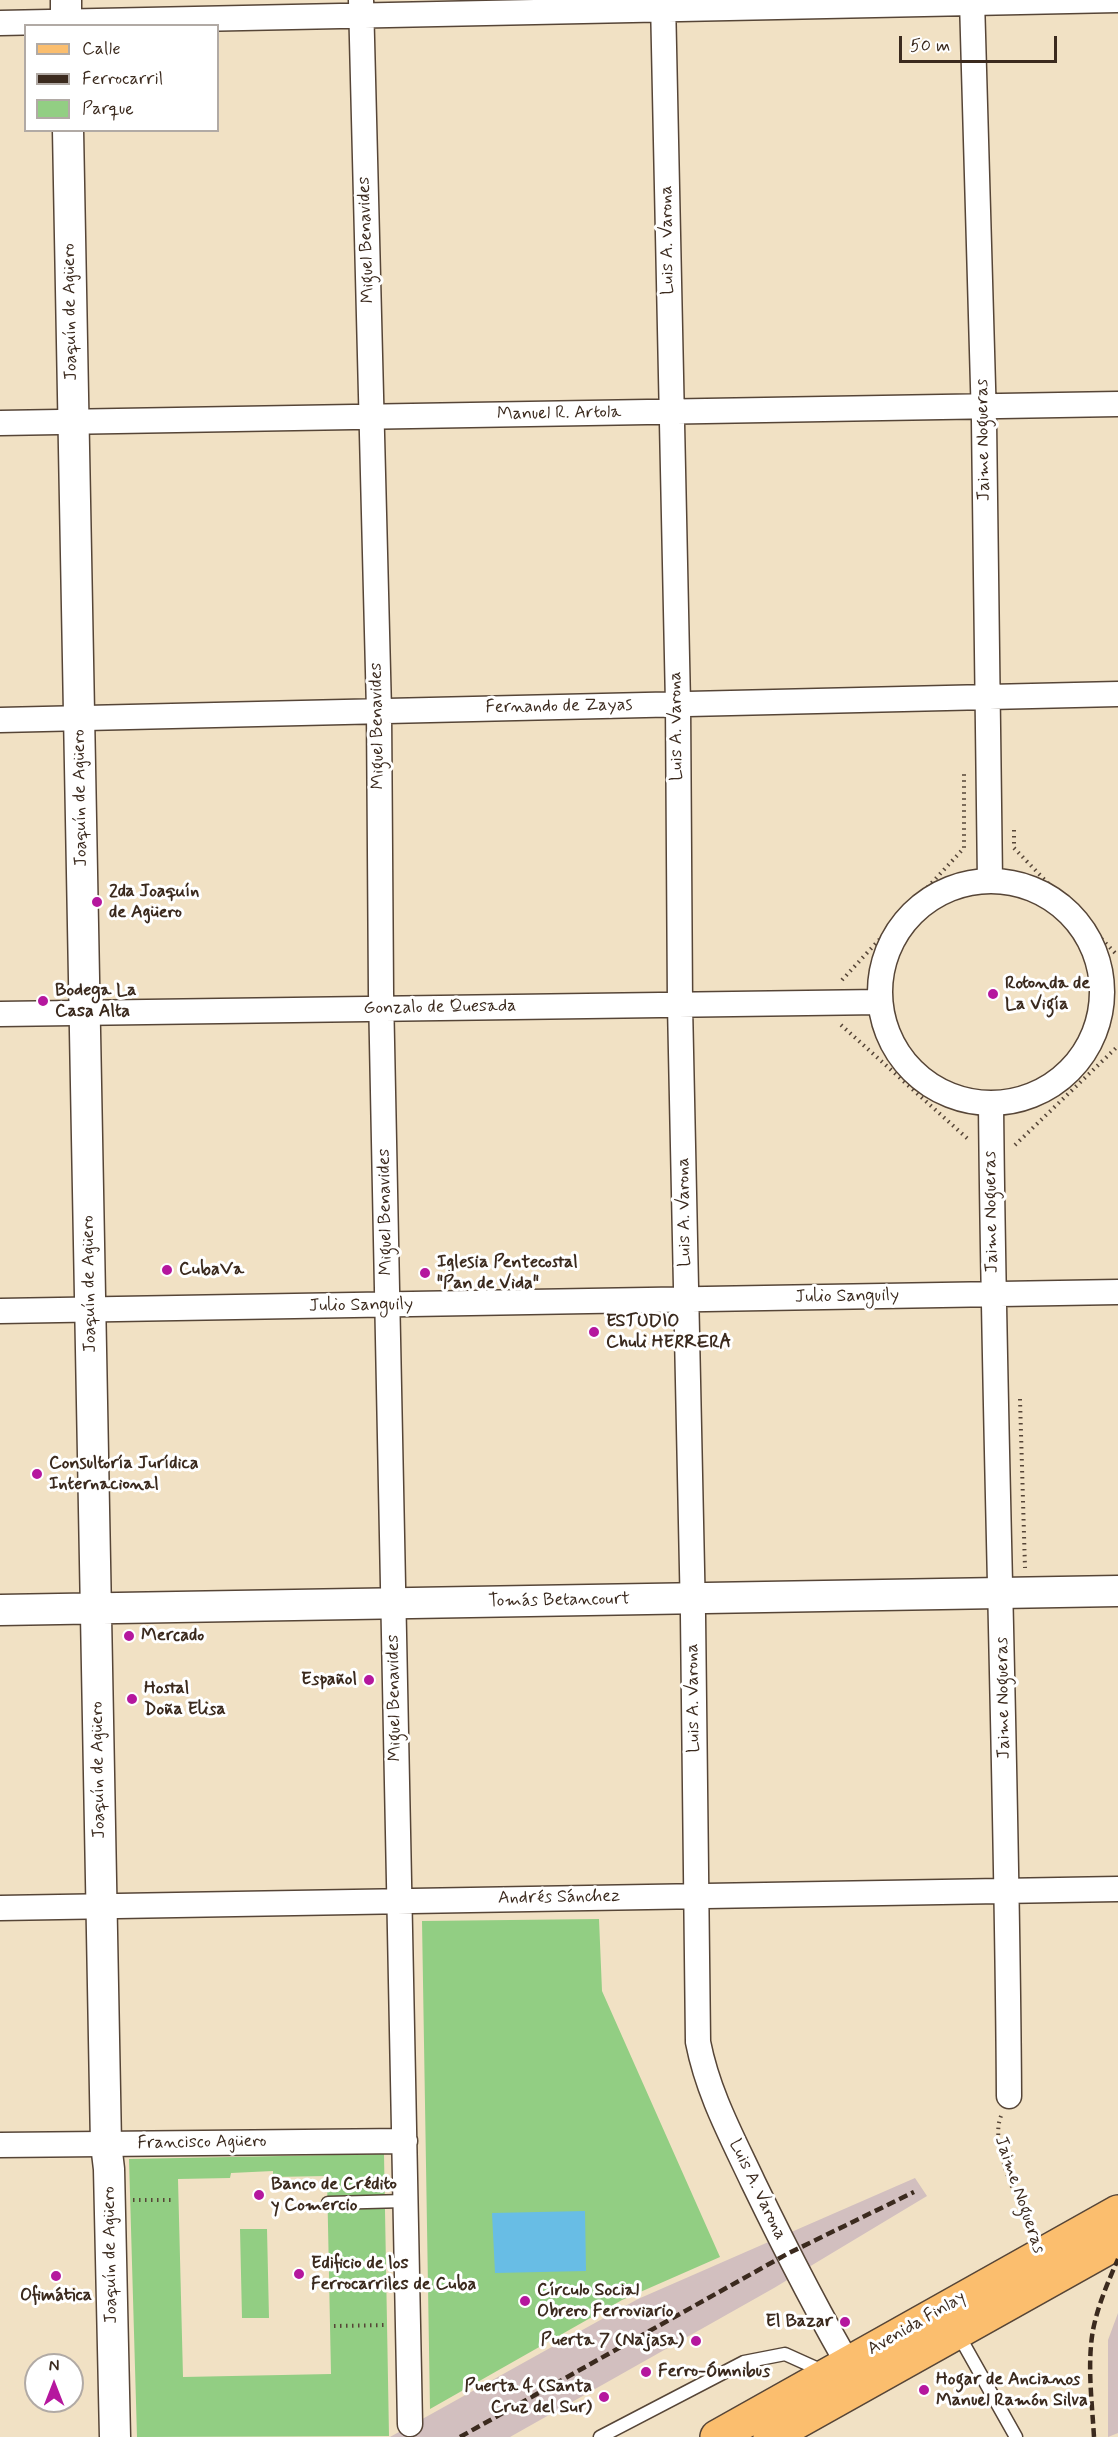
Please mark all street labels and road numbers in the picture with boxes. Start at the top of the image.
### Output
street label: Miguel Benavides [354,176,380,304]
street label: Luis A. Varona [656,185,680,295]
street label: Joaquín de Agüero [59,243,83,381]
street label: Jaime Nogueras [972,379,996,501]
street label: Manuel R. Artola [497,402,621,426]
street label: Miguel Benavides [366,662,390,790]
street label: Luis A. Varona [665,671,689,781]
street label: Fernando de Zayas [485,695,633,719]
street label: Joaquín de Agüero [69,729,93,867]
street label: Gonzalo de Quesada [363,996,517,1020]
street label: Miguel Benavides [374,1148,398,1276]
street label: Jaime Nogueras [980,1151,1004,1273]
street label: Luis A. Varona [673,1157,697,1267]
street label: Joaquín de Agüero [78,1215,102,1353]
street label: Julio Sanguily [795,1285,899,1309]
street label: Julio Sanguily [309,1294,413,1318]
street label: Tomás Betancourt [488,1589,630,1613]
street label: Miguel Benavides [383,1634,407,1762]
street label: Jaime Nogueras [992,1637,1016,1759]
street label: Luis A. Varona [682,1643,706,1753]
street label: Joaquín de Agüero [87,1701,111,1839]
street label: Andrés Sánchez [498,1886,620,1910]
street label: Francisco Agüero [137,2131,267,2155]
street label: Jaime Nogueras [989,2134,1049,2256]
street label: Luis A. Varona [723,2136,791,2244]
street label: Joaquín de Agüero [99,2186,123,2324]
street label: Avenida Finlay [864,2287,970,2361]

